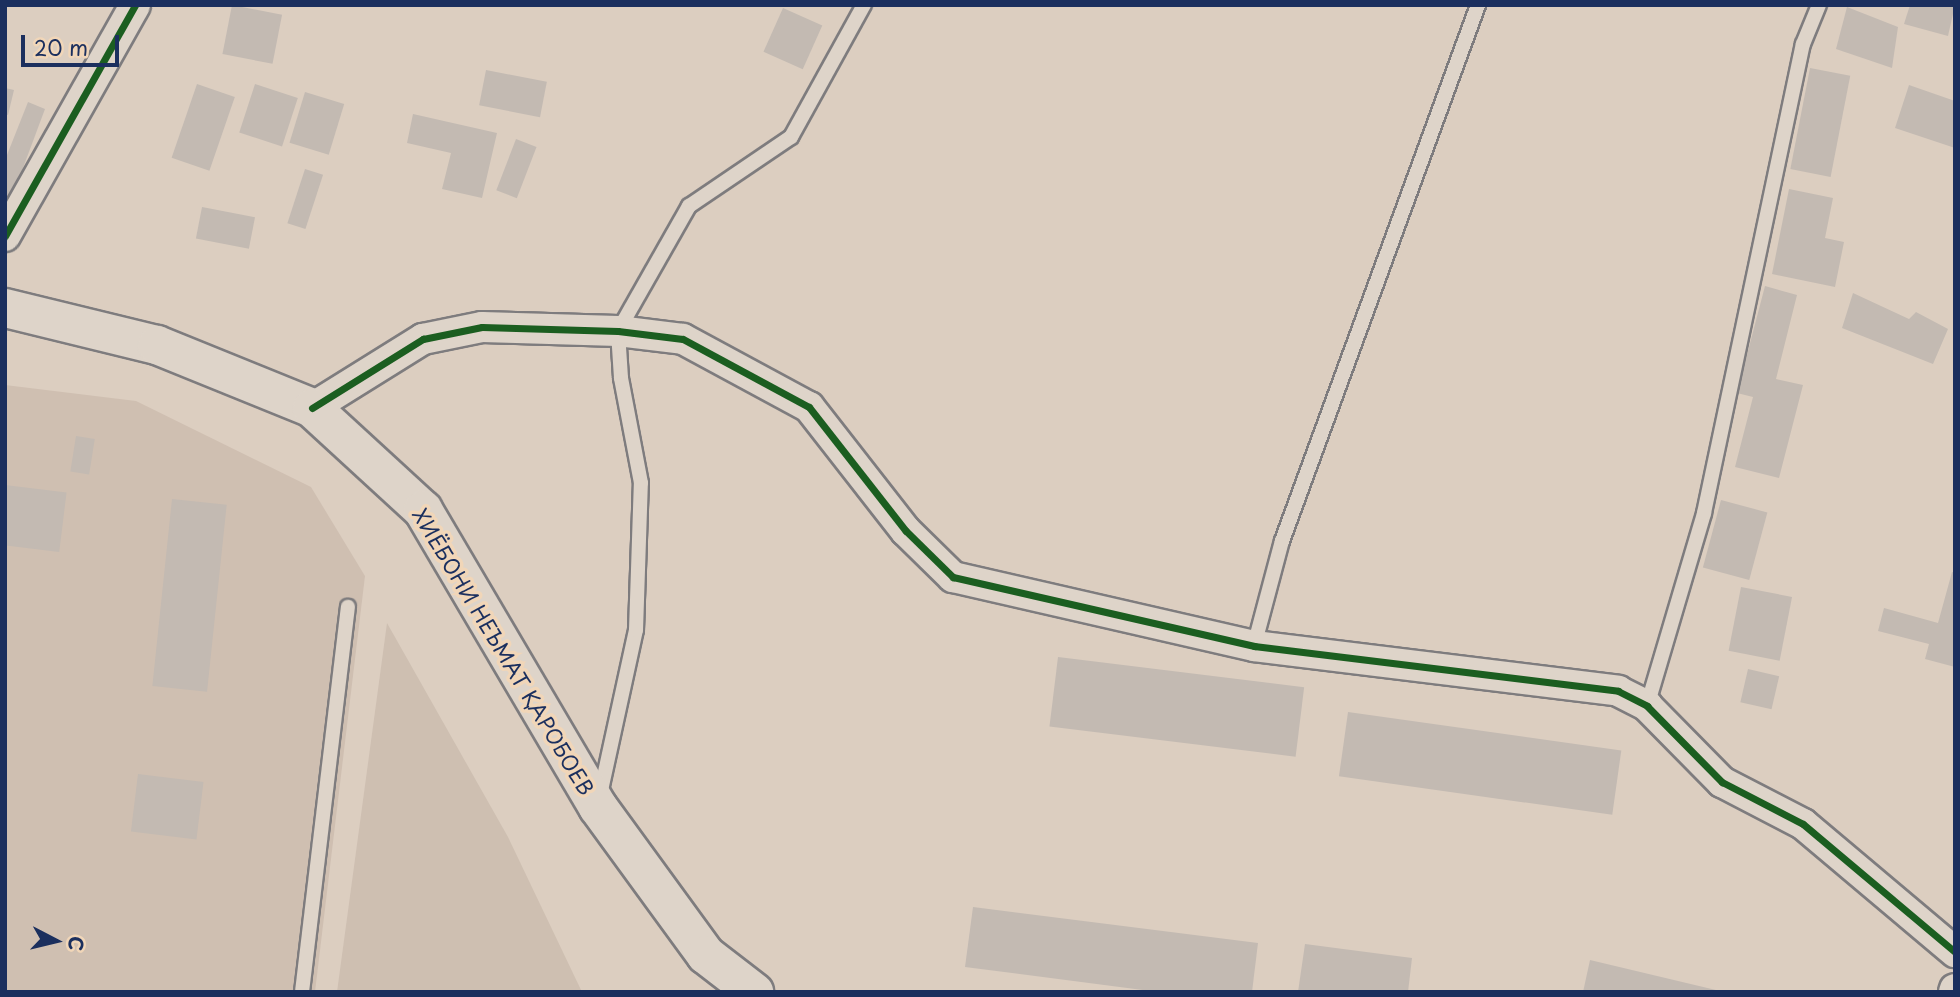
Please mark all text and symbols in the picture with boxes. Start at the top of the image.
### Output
scale bar [24,21,122,65]
text: 20 m [34,31,88,63]
street label: ХИЁБОНИ НЕЪМАТ ҚАРОБОЕВ [408,502,600,800]
north arrow [21,906,91,976]
text: С [62,935,92,952]

